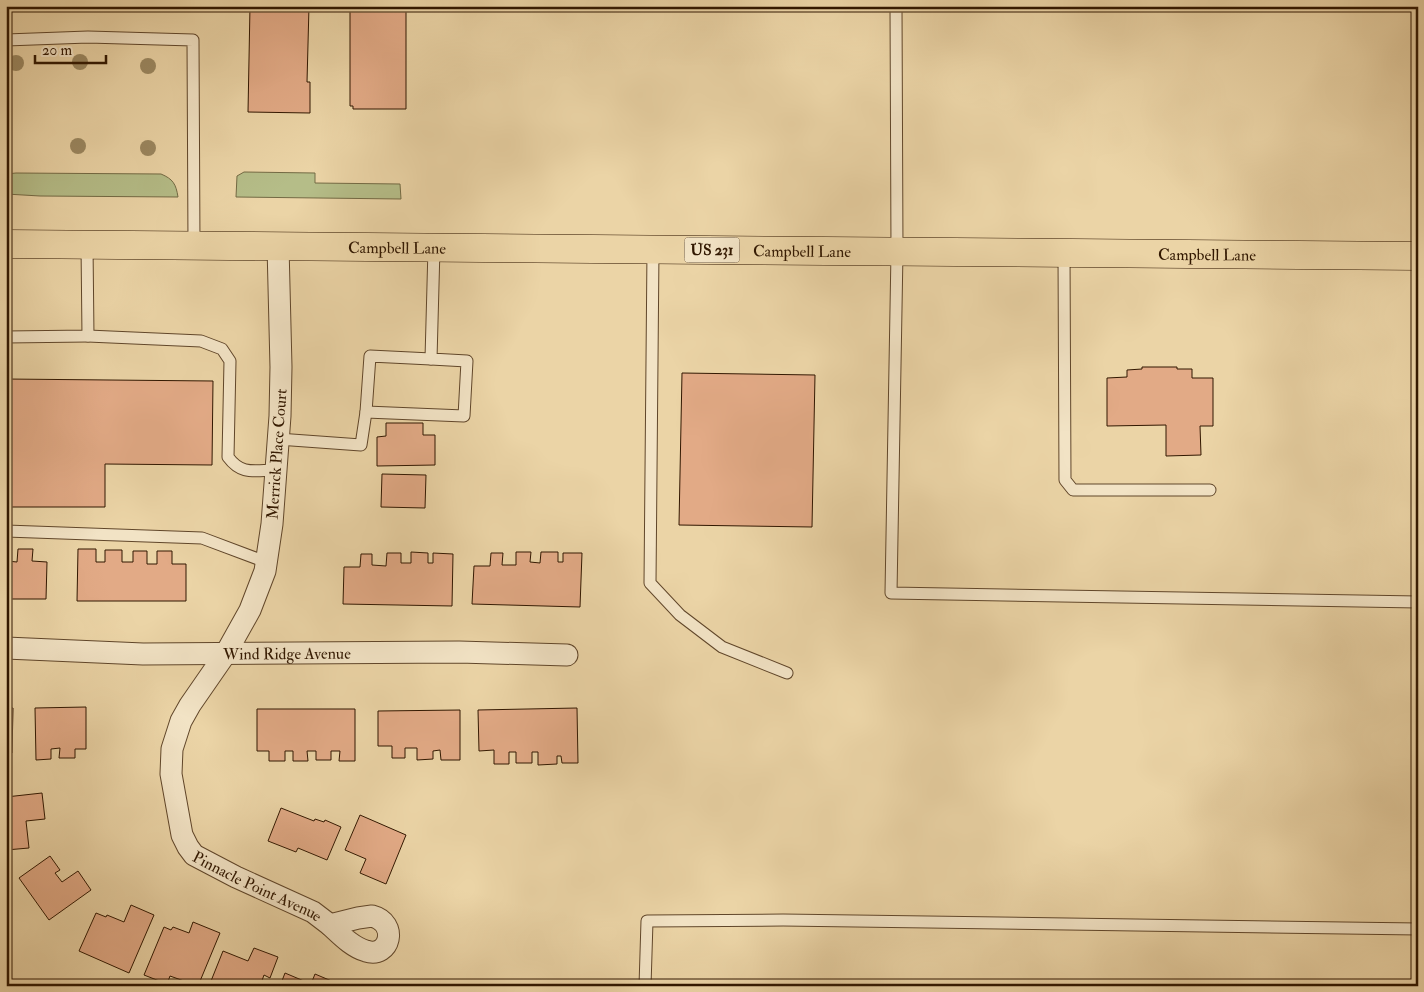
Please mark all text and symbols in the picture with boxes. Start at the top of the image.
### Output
scale bar [35,32,106,64]
text: 20 m [42,41,72,60]
street label: Campbell Lane [348,238,446,259]
road number: US 231 [684,238,740,262]
street label: Campbell Lane [753,241,851,263]
street label: Campbell Lane [1158,245,1256,266]
street label: Merrick Place Court [262,388,292,520]
street label: Wind Ridge Avenue [222,644,351,665]
street label: Pinnacle Point Avenue [189,847,326,927]

